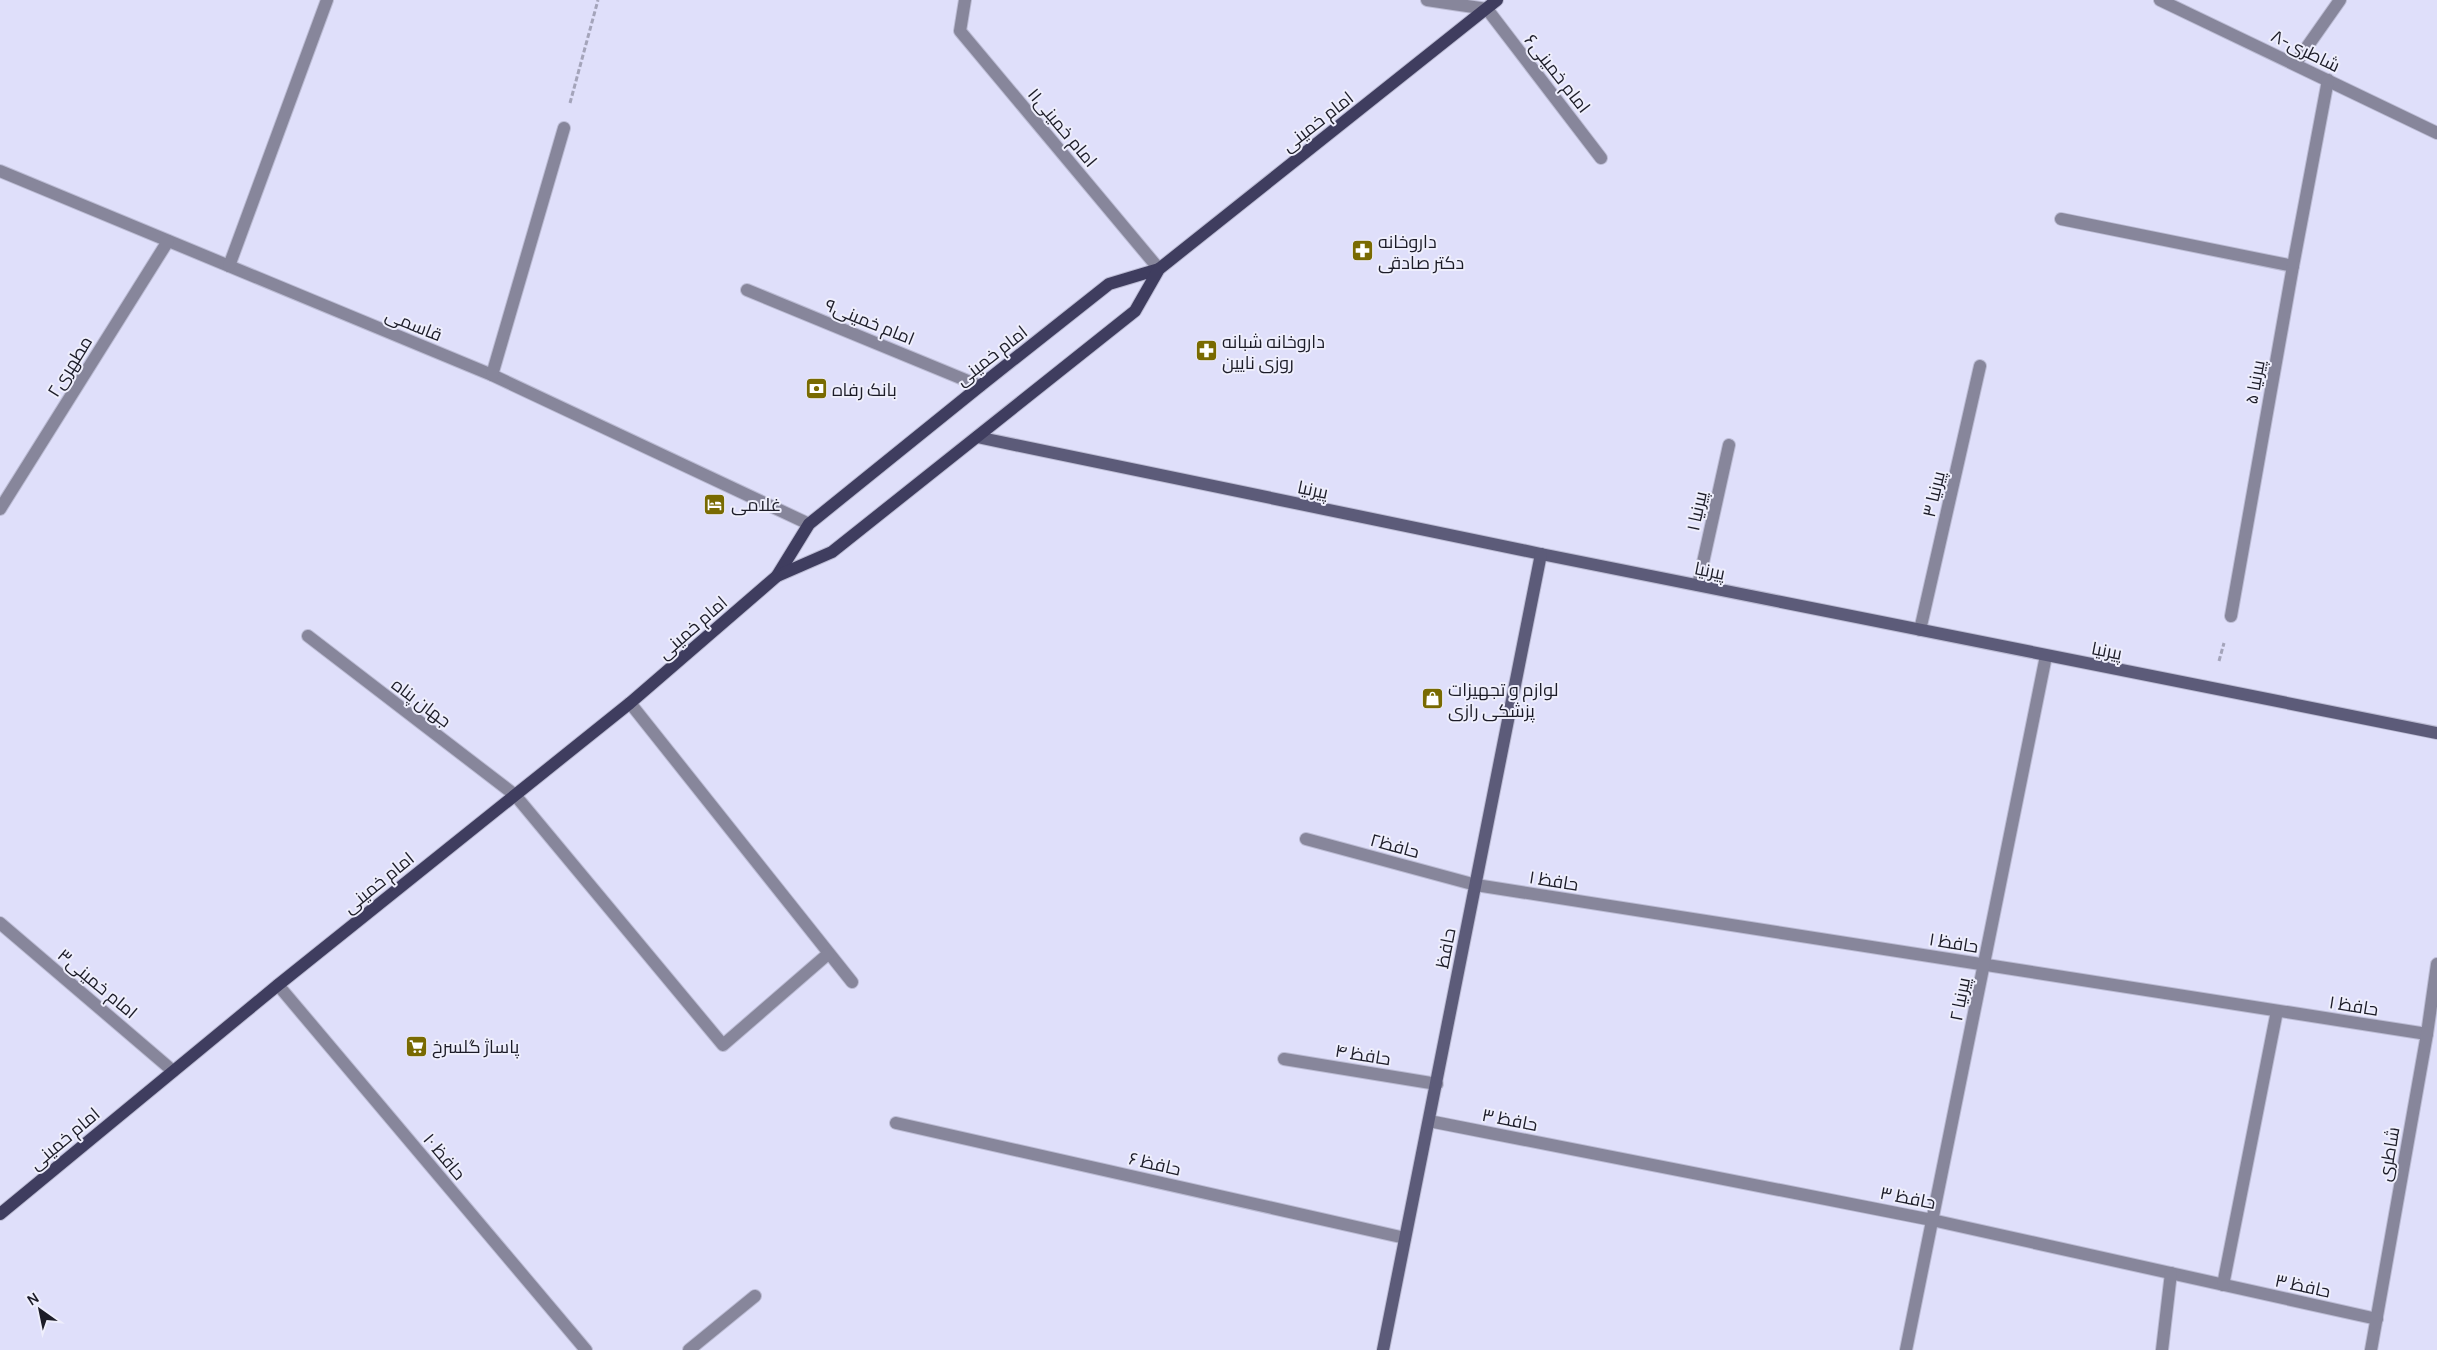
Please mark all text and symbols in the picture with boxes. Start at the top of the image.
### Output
street label: ۸-شاطری [2268,23,2344,77]
street label: امام خمینی۶ [1519,29,1596,118]
street label: امام خمینی۱۱ [1022,82,1103,172]
street label: امام خمینی [1276,85,1359,157]
place label: داروخانه دکتر صادقی [1378,229,1464,274]
pharmacy icon: داروخانه دکتر صادقی [1350,239,1374,263]
street label: امام خمینی۹ [821,292,918,351]
street label: قاسمی [382,302,446,346]
street label: امام خمینی [950,319,1033,391]
place label: داروخانه شبانه روزی نایین [1222,329,1325,374]
street label: مطهری۲ [41,331,97,401]
pharmacy icon: داروخانه شبانه روزی نایین [1194,339,1218,363]
street label: پیرنیا ۵ [2238,358,2271,406]
bank icon: بانک رفاه [804,377,828,401]
place label: بانک رفاه [832,377,897,401]
street label: پیرنیا ۳ [1916,468,1951,520]
street label: پیرنیا [1295,474,1331,505]
street label: پیرنیا ۱ [1680,489,1713,533]
hotel icon: غلامی [703,492,727,516]
place label: غلامی [731,492,781,516]
street label: پیرنیا [1692,555,1728,586]
street label: امام خمینی [652,590,733,665]
street label: پیرنیا [2089,635,2125,666]
street label: جهان پناه [387,672,457,733]
place label: لوازم و تجهیزات پزشکی رازی [1448,677,1559,723]
shop icon: لوازم و تجهیزات پزشکی رازی [1420,687,1444,711]
street label: حافظ۲ [1368,827,1422,863]
street label: امام خمینی [337,846,419,919]
street label: حافظ ۱ [1528,864,1580,896]
street label: حافظ [1429,926,1461,970]
street label: حافظ ۱ [1928,926,1980,958]
street label: امام خمینی۳ [52,943,143,1024]
street label: پیرنیا ۲ [1943,975,1976,1023]
street label: حافظ ۱ [2328,989,2380,1021]
supermarket icon: پاساژ گلسرخ [404,1034,428,1058]
place label: پاساژ گلسرخ [432,1034,520,1059]
street label: حافظ ۴ [1333,1038,1393,1070]
street label: امام خمینی [24,1101,105,1175]
street label: حافظ ۳ [1480,1102,1540,1136]
street label: شاطری [2371,1125,2405,1183]
street label: حافظ ۱۰ [418,1128,472,1184]
street label: حافظ ۶ [1127,1145,1183,1181]
street label: حافظ ۳ [1878,1180,1938,1214]
street label: حافظ ۳ [2273,1267,2333,1303]
north arrow [15,1285,65,1335]
text: N [23,1288,42,1309]

